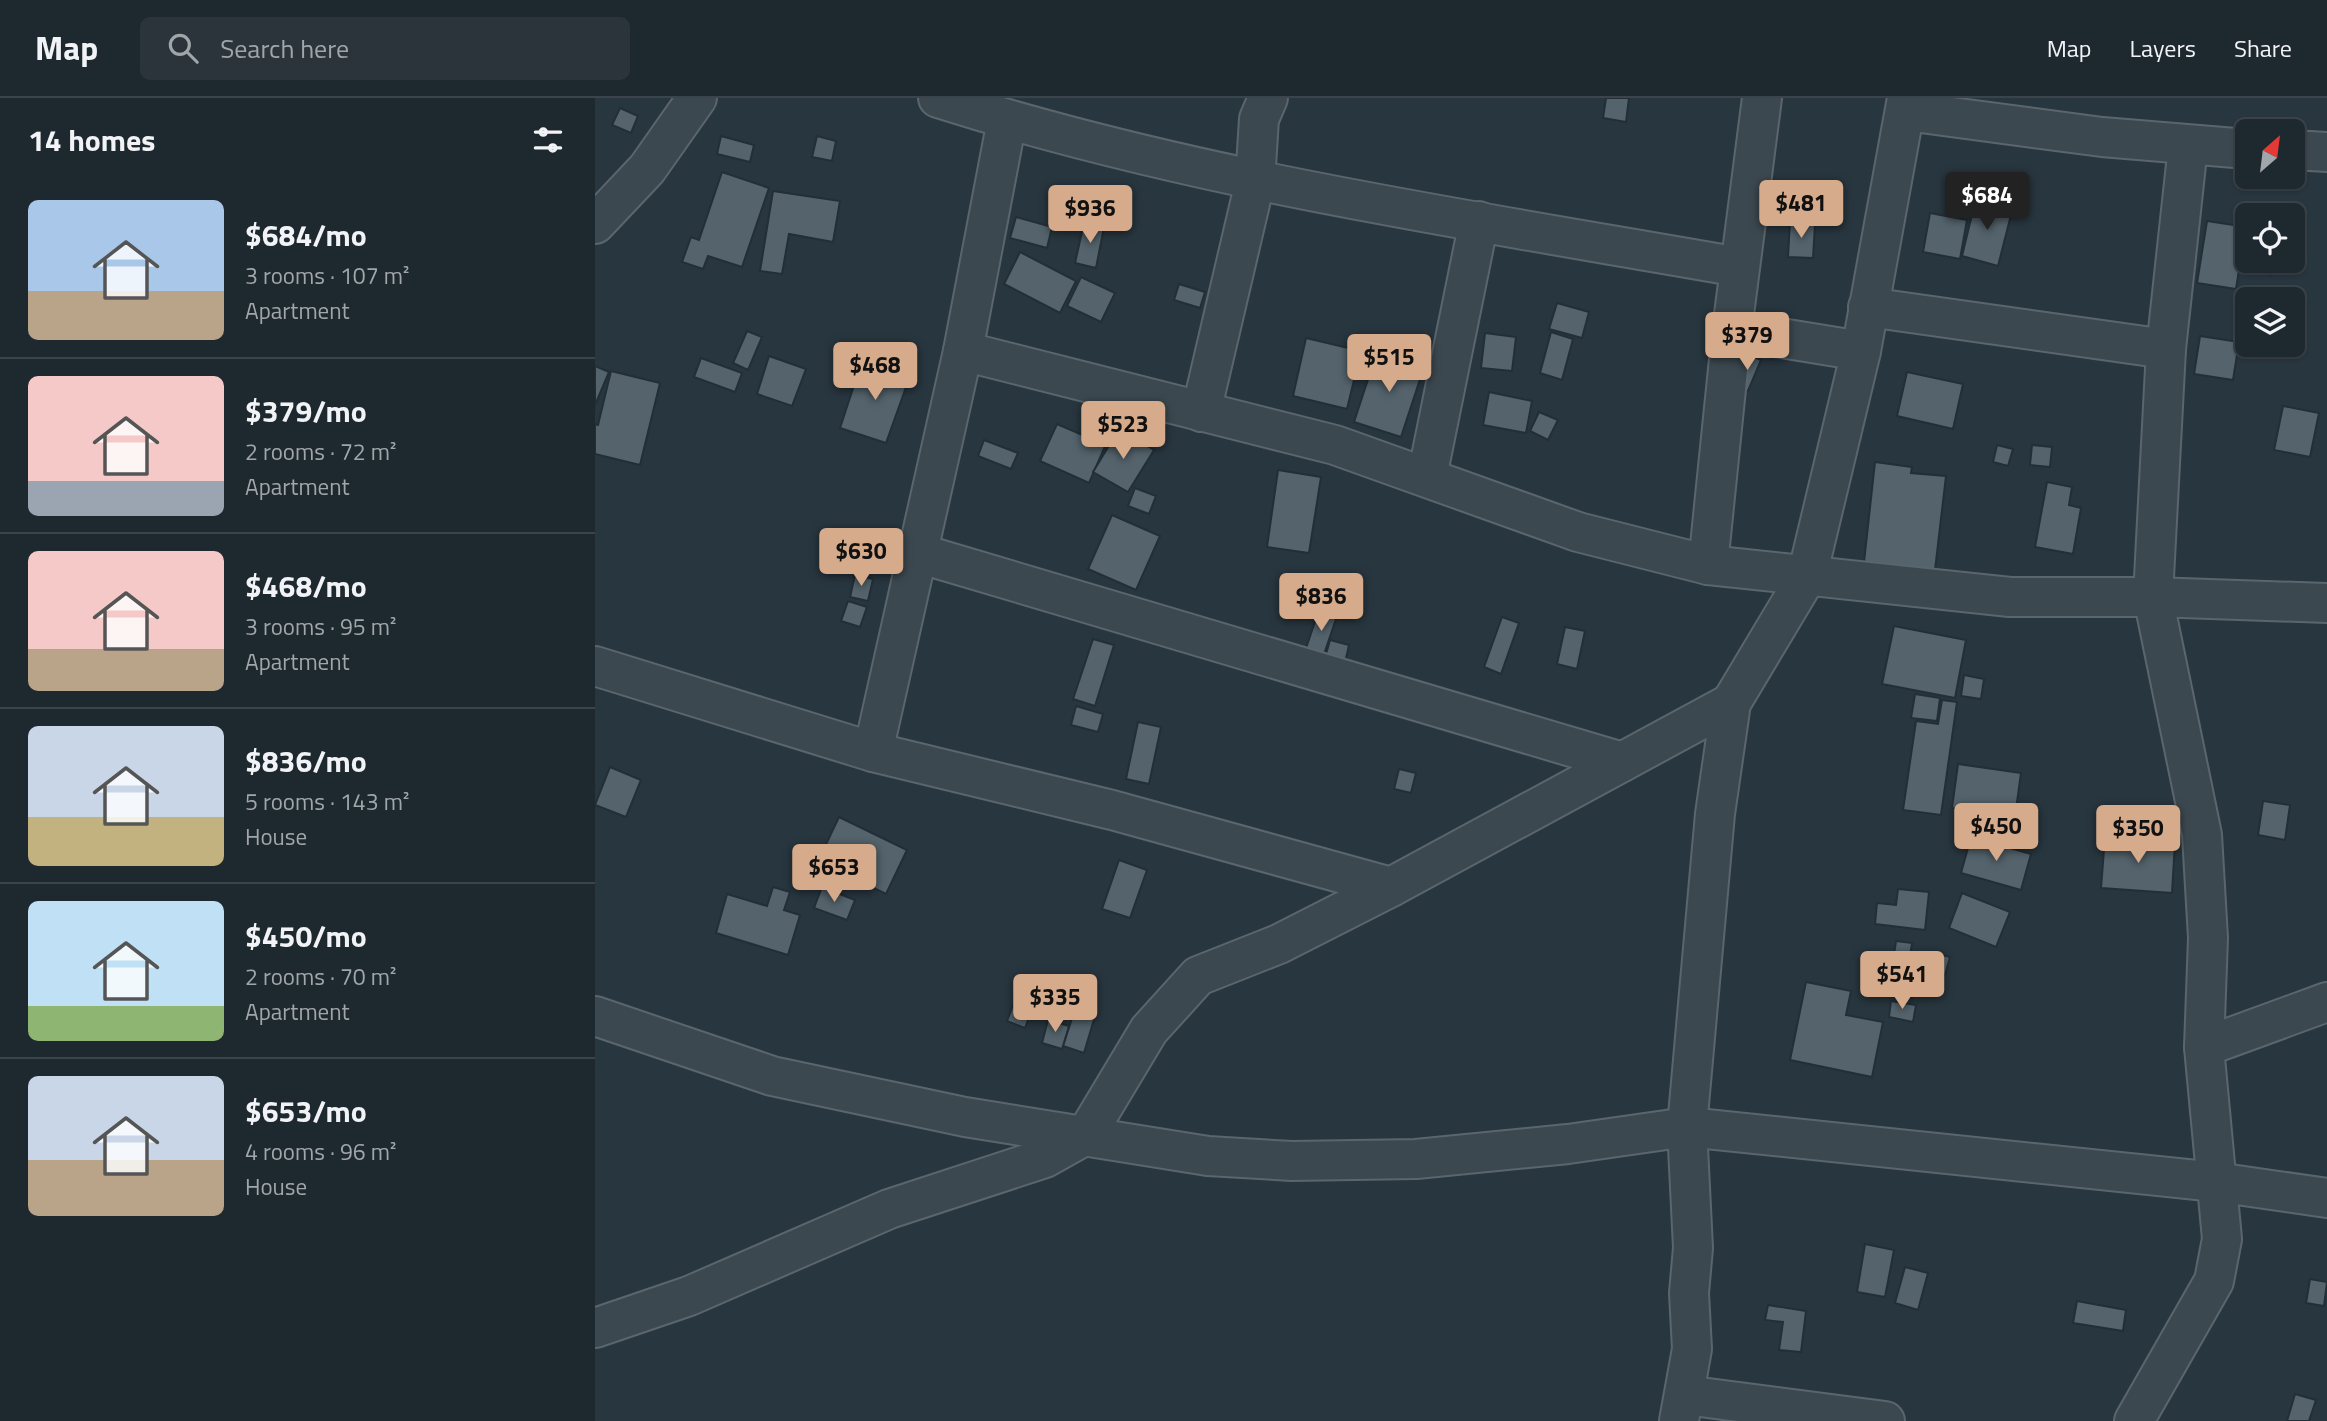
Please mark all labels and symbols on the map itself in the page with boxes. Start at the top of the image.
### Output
north arrow [2235,119,2305,189]
pin: $684 [1946,172,2028,232]
pin: $481 [1760,180,1842,240]
pin: $936 [1049,186,1131,245]
pin: $379 [1706,313,1788,372]
pin: $515 [1348,334,1430,394]
pin: $468 [834,342,916,402]
pin: $523 [1082,402,1164,461]
pin: $630 [820,528,902,588]
pin: $836 [1280,574,1362,633]
pin: $450 [1955,804,2037,863]
pin: $350 [2097,806,2179,865]
pin: $653 [793,844,875,904]
pin: $541 [1861,951,1943,1011]
pin: $335 [1014,974,1096,1034]

